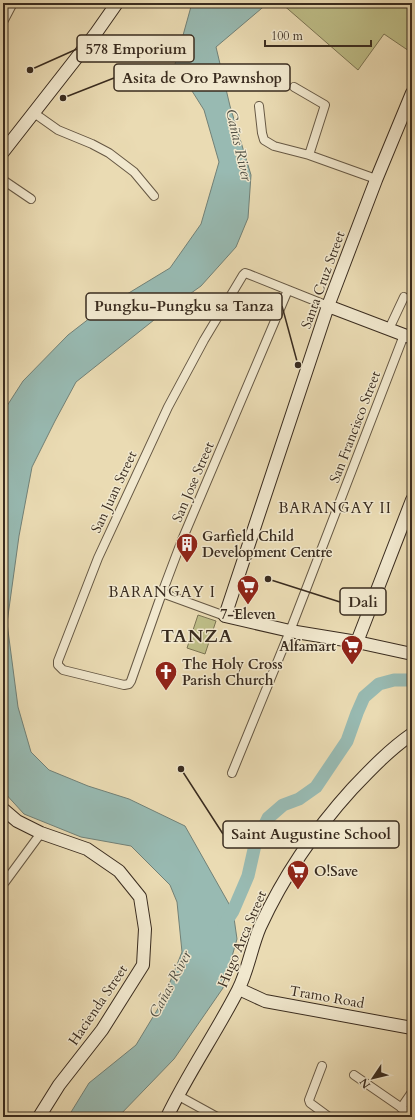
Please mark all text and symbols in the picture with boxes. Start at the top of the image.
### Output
scale bar [265,22,371,48]
text: 100 m [271,28,304,44]
callout: 578 Emporium [77,35,194,62]
text: 578 Emporium [85,39,187,59]
callout: Asita de Oro Pawnshop [114,64,290,91]
text: Asita de Oro Pawnshop [122,68,282,88]
water label: Cañas River [221,107,257,184]
street label: Santa Cruz Street [297,228,350,331]
callout: Pungku-Pungku sa Tanza [86,293,282,320]
text: Pungku-Pungku sa Tanza [94,296,274,316]
street label: San Francisco Street [325,368,385,486]
street label: San Jose Street [168,438,219,525]
street label: San Juan Street [87,447,142,536]
district label: BARANGAY II [278,498,392,518]
place label: Garfield Child Development Centre [202,527,333,562]
building icon: Garfield Child Development Centre [174,531,200,564]
supermarket icon: 7-Eleven [235,573,261,606]
district label: BARANGAY I [108,582,216,602]
callout: Dali [340,588,386,615]
text: Dali [348,592,378,612]
place label: 7-Eleven [220,605,276,624]
district label: TANZA [161,624,233,649]
supermarket icon: Alfamart [339,633,365,666]
place label: Alfamart [279,637,336,656]
place label: The Holy Cross Parish Church [182,655,283,690]
church icon: The Holy Cross Parish Church [153,659,179,692]
callout: Saint Augustine School [223,821,399,848]
text: Saint Augustine School [231,824,391,844]
supermarket icon: O!Save [285,858,311,891]
place label: O!Save [314,862,358,881]
street label: Hugo Arca Street [213,887,271,990]
water label: Cañas River [144,946,197,1021]
street label: Hacienda Street [64,961,132,1049]
street label: Tramo Road [288,981,366,1013]
north arrow [353,1058,393,1098]
text: N [356,1075,374,1092]

